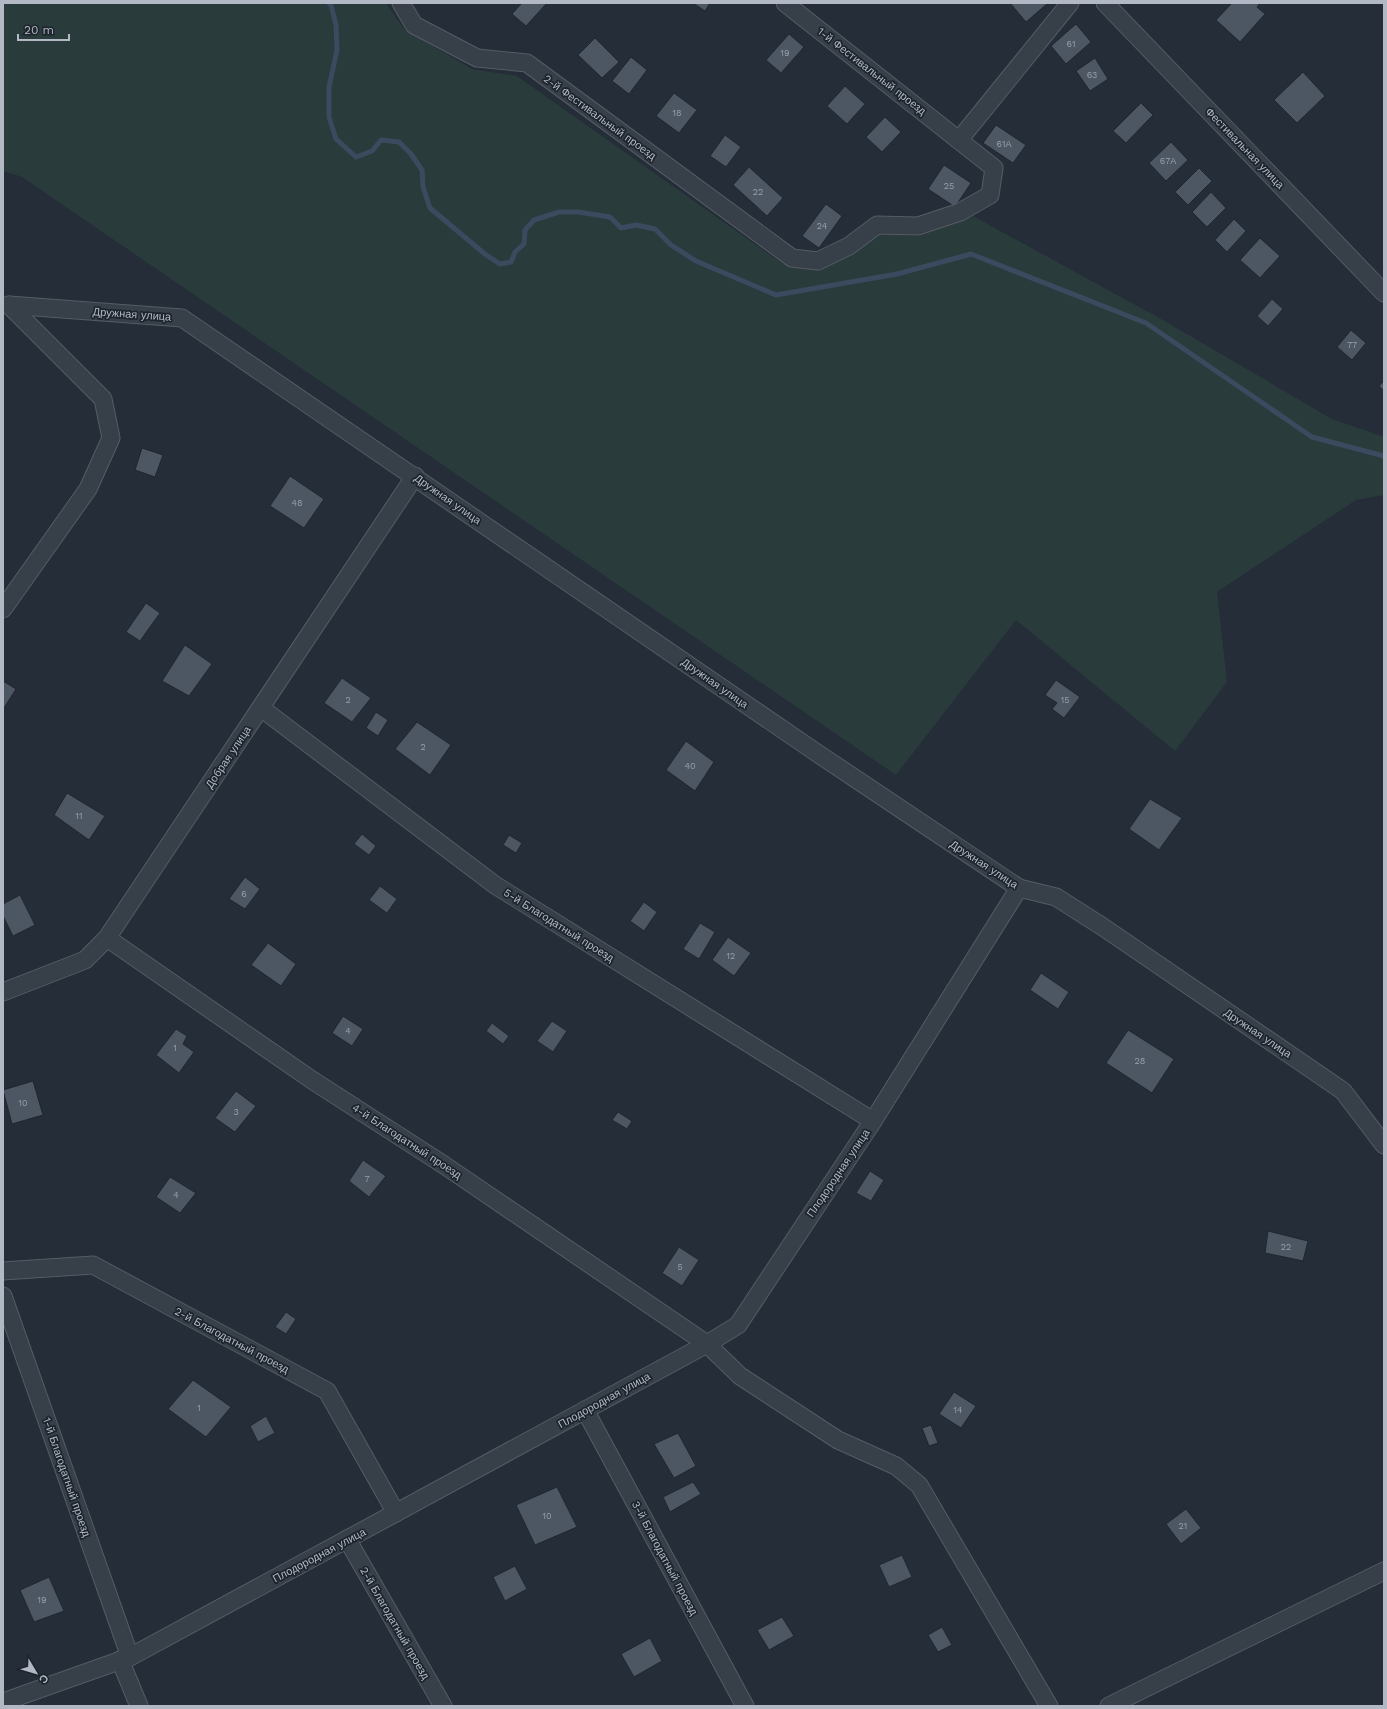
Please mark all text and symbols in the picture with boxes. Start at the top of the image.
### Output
scale bar [18,16,69,42]
text: 20 m [24,23,54,37]
street label: 1-й Фестивальный проезд [815,25,929,118]
house number: 61 [1067,39,1075,49]
house number: 19 [780,48,790,58]
house number: 63 [1087,70,1097,80]
street label: 2-й Фестивальный проезд [541,72,659,163]
street label: Фестивальная улица [1203,105,1287,192]
house number: 18 [672,108,682,118]
house number: 61А [997,139,1012,149]
house number: 67А [1160,156,1176,166]
house number: 25 [944,181,954,191]
house number: 22 [753,187,763,197]
house number: 24 [817,221,828,231]
street label: Дружная улица [92,305,172,324]
house number: 77 [1347,340,1357,350]
street label: Дружная улица [412,472,484,528]
house number: 48 [291,498,303,508]
street label: Дружная улица [679,656,751,712]
house number: 2 [345,695,351,705]
house number: 15 [1061,695,1069,705]
street label: Добрая улица [203,723,254,791]
house number: 2 [420,742,426,752]
house number: 40 [684,761,696,771]
house number: 11 [75,811,83,821]
street label: Дружная улица [947,838,1021,892]
street label: 5-й Благодатный проезд [501,886,617,965]
house number: 6 [241,889,247,899]
house number: 12 [727,951,735,961]
street label: Дружная улица [1222,1006,1295,1061]
house number: 4 [345,1026,351,1036]
house number: 1 [173,1043,177,1053]
house number: 28 [1135,1056,1145,1066]
house number: 10 [18,1098,28,1108]
street label: 4-й Благодатный проезд [350,1101,464,1182]
house number: 3 [233,1107,239,1117]
street label: Плодородная улица [804,1126,873,1220]
house number: 7 [364,1174,370,1184]
house number: 4 [173,1190,179,1200]
house number: 22 [1281,1242,1291,1252]
house number: 5 [677,1262,683,1272]
street label: 2-й Благодатный проезд [172,1305,292,1376]
street label: Плодородная улица [556,1369,653,1431]
house number: 1 [197,1403,201,1413]
house number: 14 [953,1405,963,1415]
street label: 1-й Благодатный проезд [40,1416,93,1539]
street label: 3-й Благодатный проезд [629,1499,701,1618]
house number: 10 [542,1511,552,1521]
house number: 21 [1179,1521,1187,1531]
street label: Плодородная улица [271,1525,369,1585]
street label: 2-й Благодатный проезд [357,1565,432,1682]
house number: 19 [37,1595,47,1605]
north arrow [16,1653,56,1693]
text: С [36,1672,51,1686]

